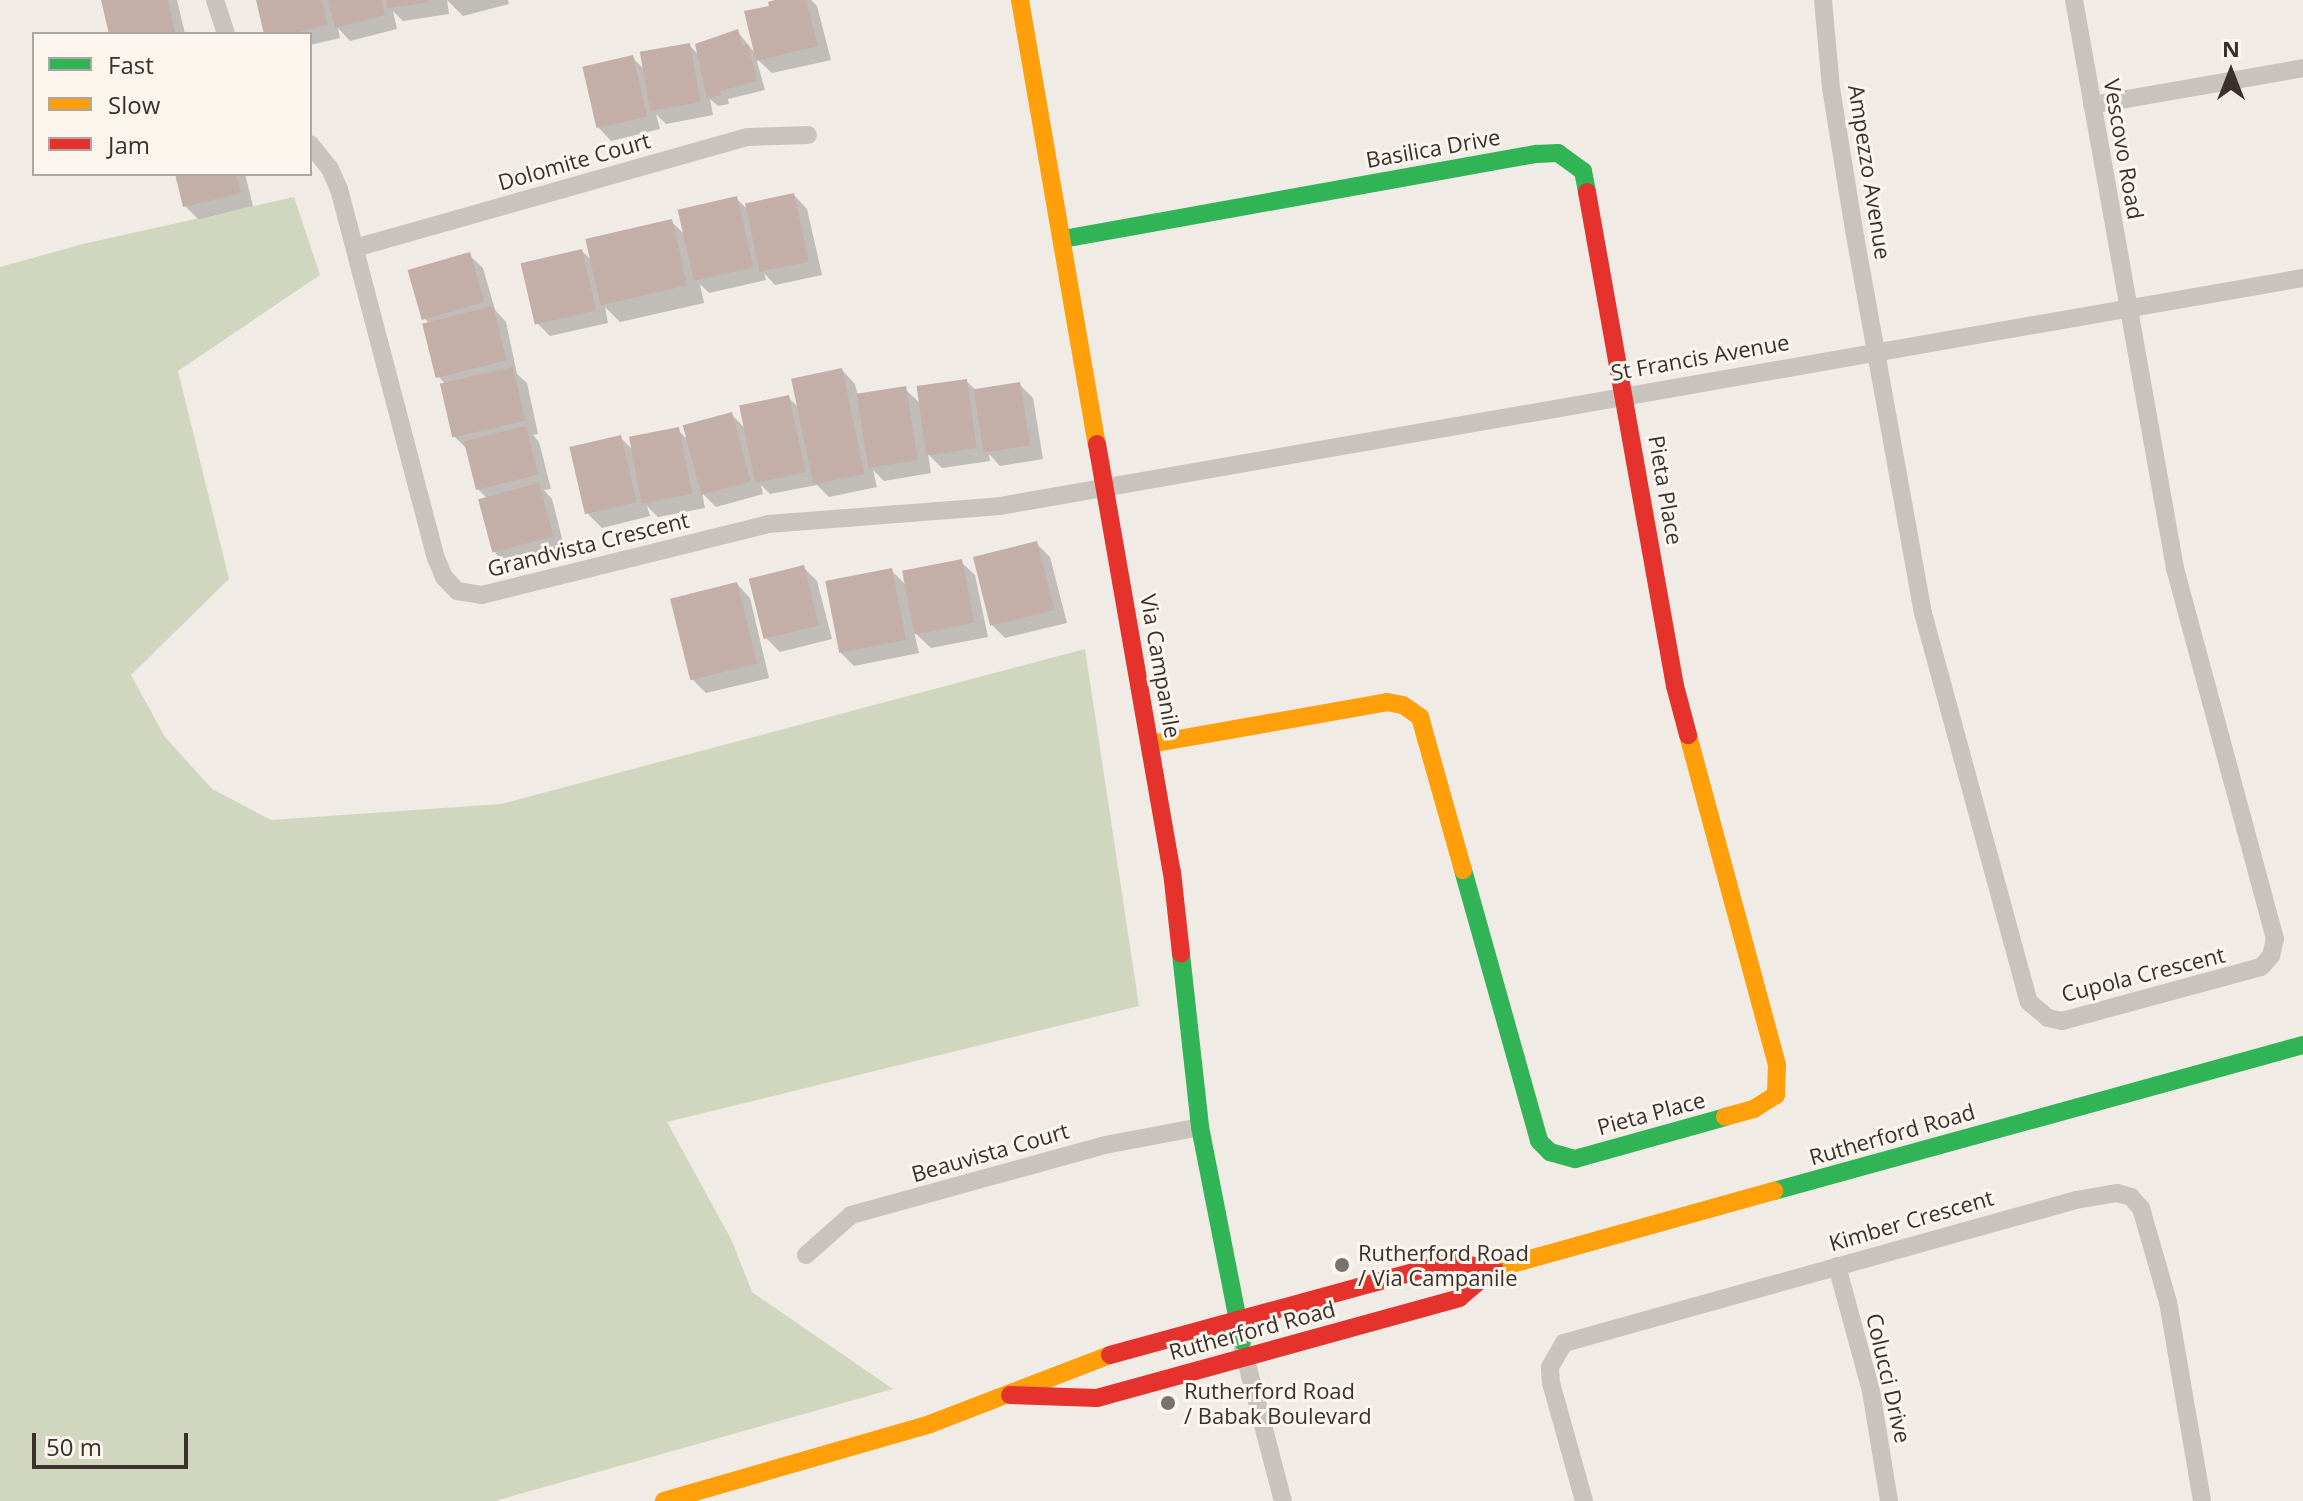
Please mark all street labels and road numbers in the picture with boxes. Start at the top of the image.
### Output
street label: Vescovo Road [2099,77,2149,221]
street label: Ampezzo Avenue [1843,83,1897,261]
street label: Basilica Drive [1364,123,1502,173]
street label: Dolomite Court [495,127,653,195]
street label: St Francis Avenue [1609,328,1791,386]
street label: Pieta Place [1643,433,1689,547]
street label: Grandvista Crescent [484,506,692,582]
street label: Via Campanile [1135,592,1187,740]
street label: Cupola Crescent [2059,941,2227,1007]
street label: Pieta Place [1594,1086,1708,1140]
street label: Rutherford Road [1806,1098,1978,1170]
street label: Beauvista Court [908,1117,1072,1187]
street label: Kimber Crescent [1826,1184,1996,1256]
street label: Rutherford Road [1166,1295,1338,1365]
street label: Colucci Drive [1861,1311,1917,1445]

